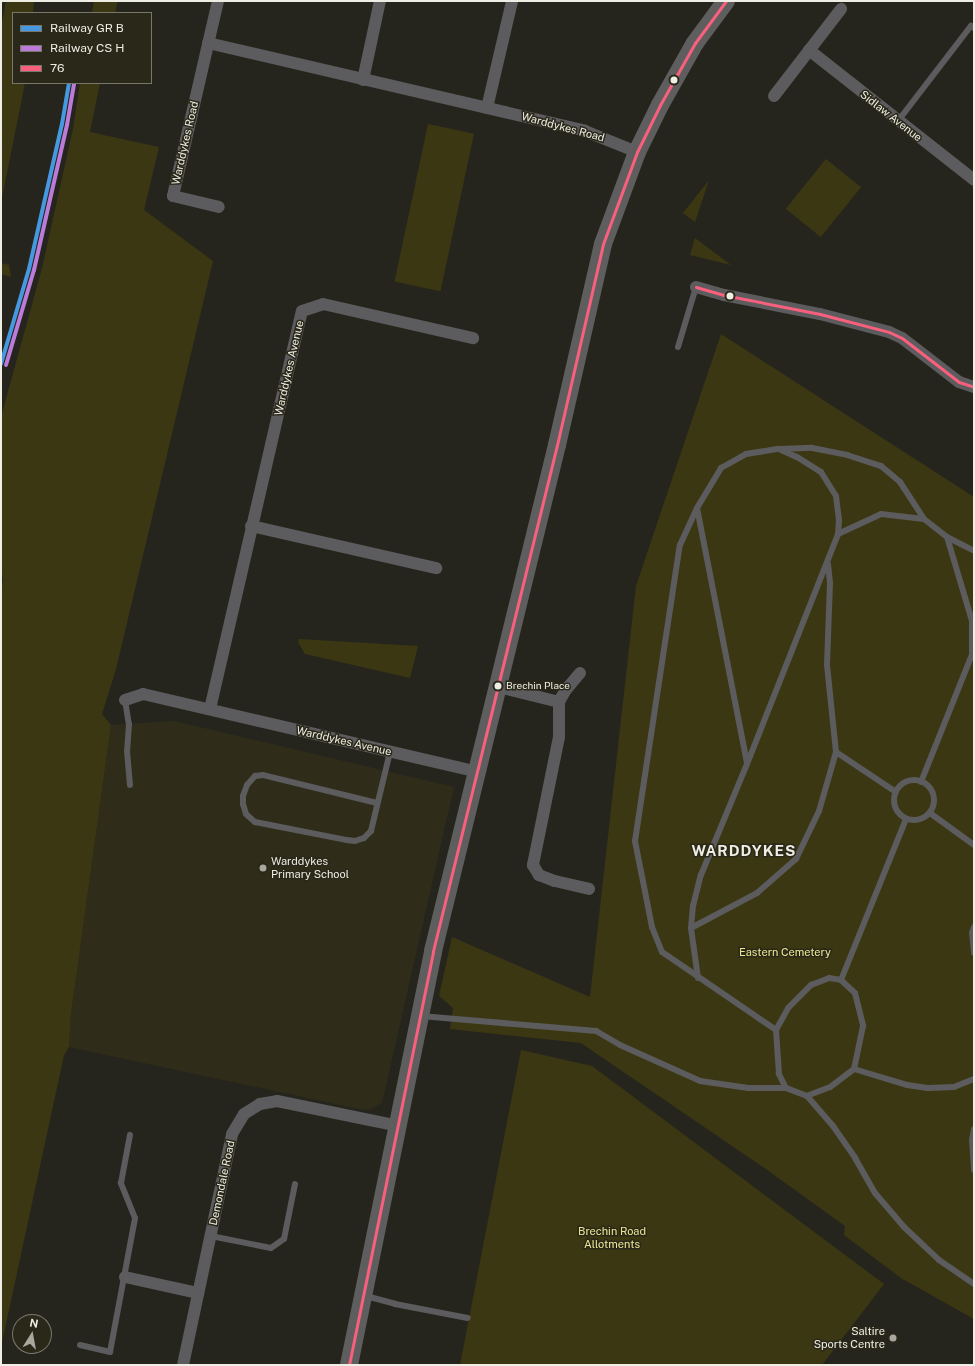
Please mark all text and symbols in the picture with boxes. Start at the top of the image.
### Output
legend [12,12,152,84]
text: Railway GR B [50,21,124,35]
text: Railway CS H [50,41,124,55]
text: 76 [50,61,64,75]
unlabelled marker [669,75,679,85]
street label: Sidlaw Avenue [857,88,925,144]
street label: Warddykes Road [169,100,201,186]
street label: Warddykes Road [520,110,606,144]
unlabelled marker [725,291,735,301]
street label: Warddykes Avenue [272,319,306,417]
place label: Brechin Place [506,680,570,692]
marker: Brechin Place [493,681,503,691]
street label: Warddykes Avenue [295,724,393,758]
district label: WARDDYKES [692,842,796,860]
place label: Warddykes Primary School [271,855,349,881]
marker: Warddykes Primary School [258,863,268,873]
park label: Eastern Cemetery [739,945,831,959]
street label: Demondale Road [207,1139,237,1227]
park label: Brechin Road Allotments [578,1225,646,1251]
north arrow [12,1314,52,1354]
text: N [29,1316,39,1330]
place label: Saltire Sports Centre [814,1325,885,1351]
marker: Saltire Sports Centre [888,1333,898,1343]

